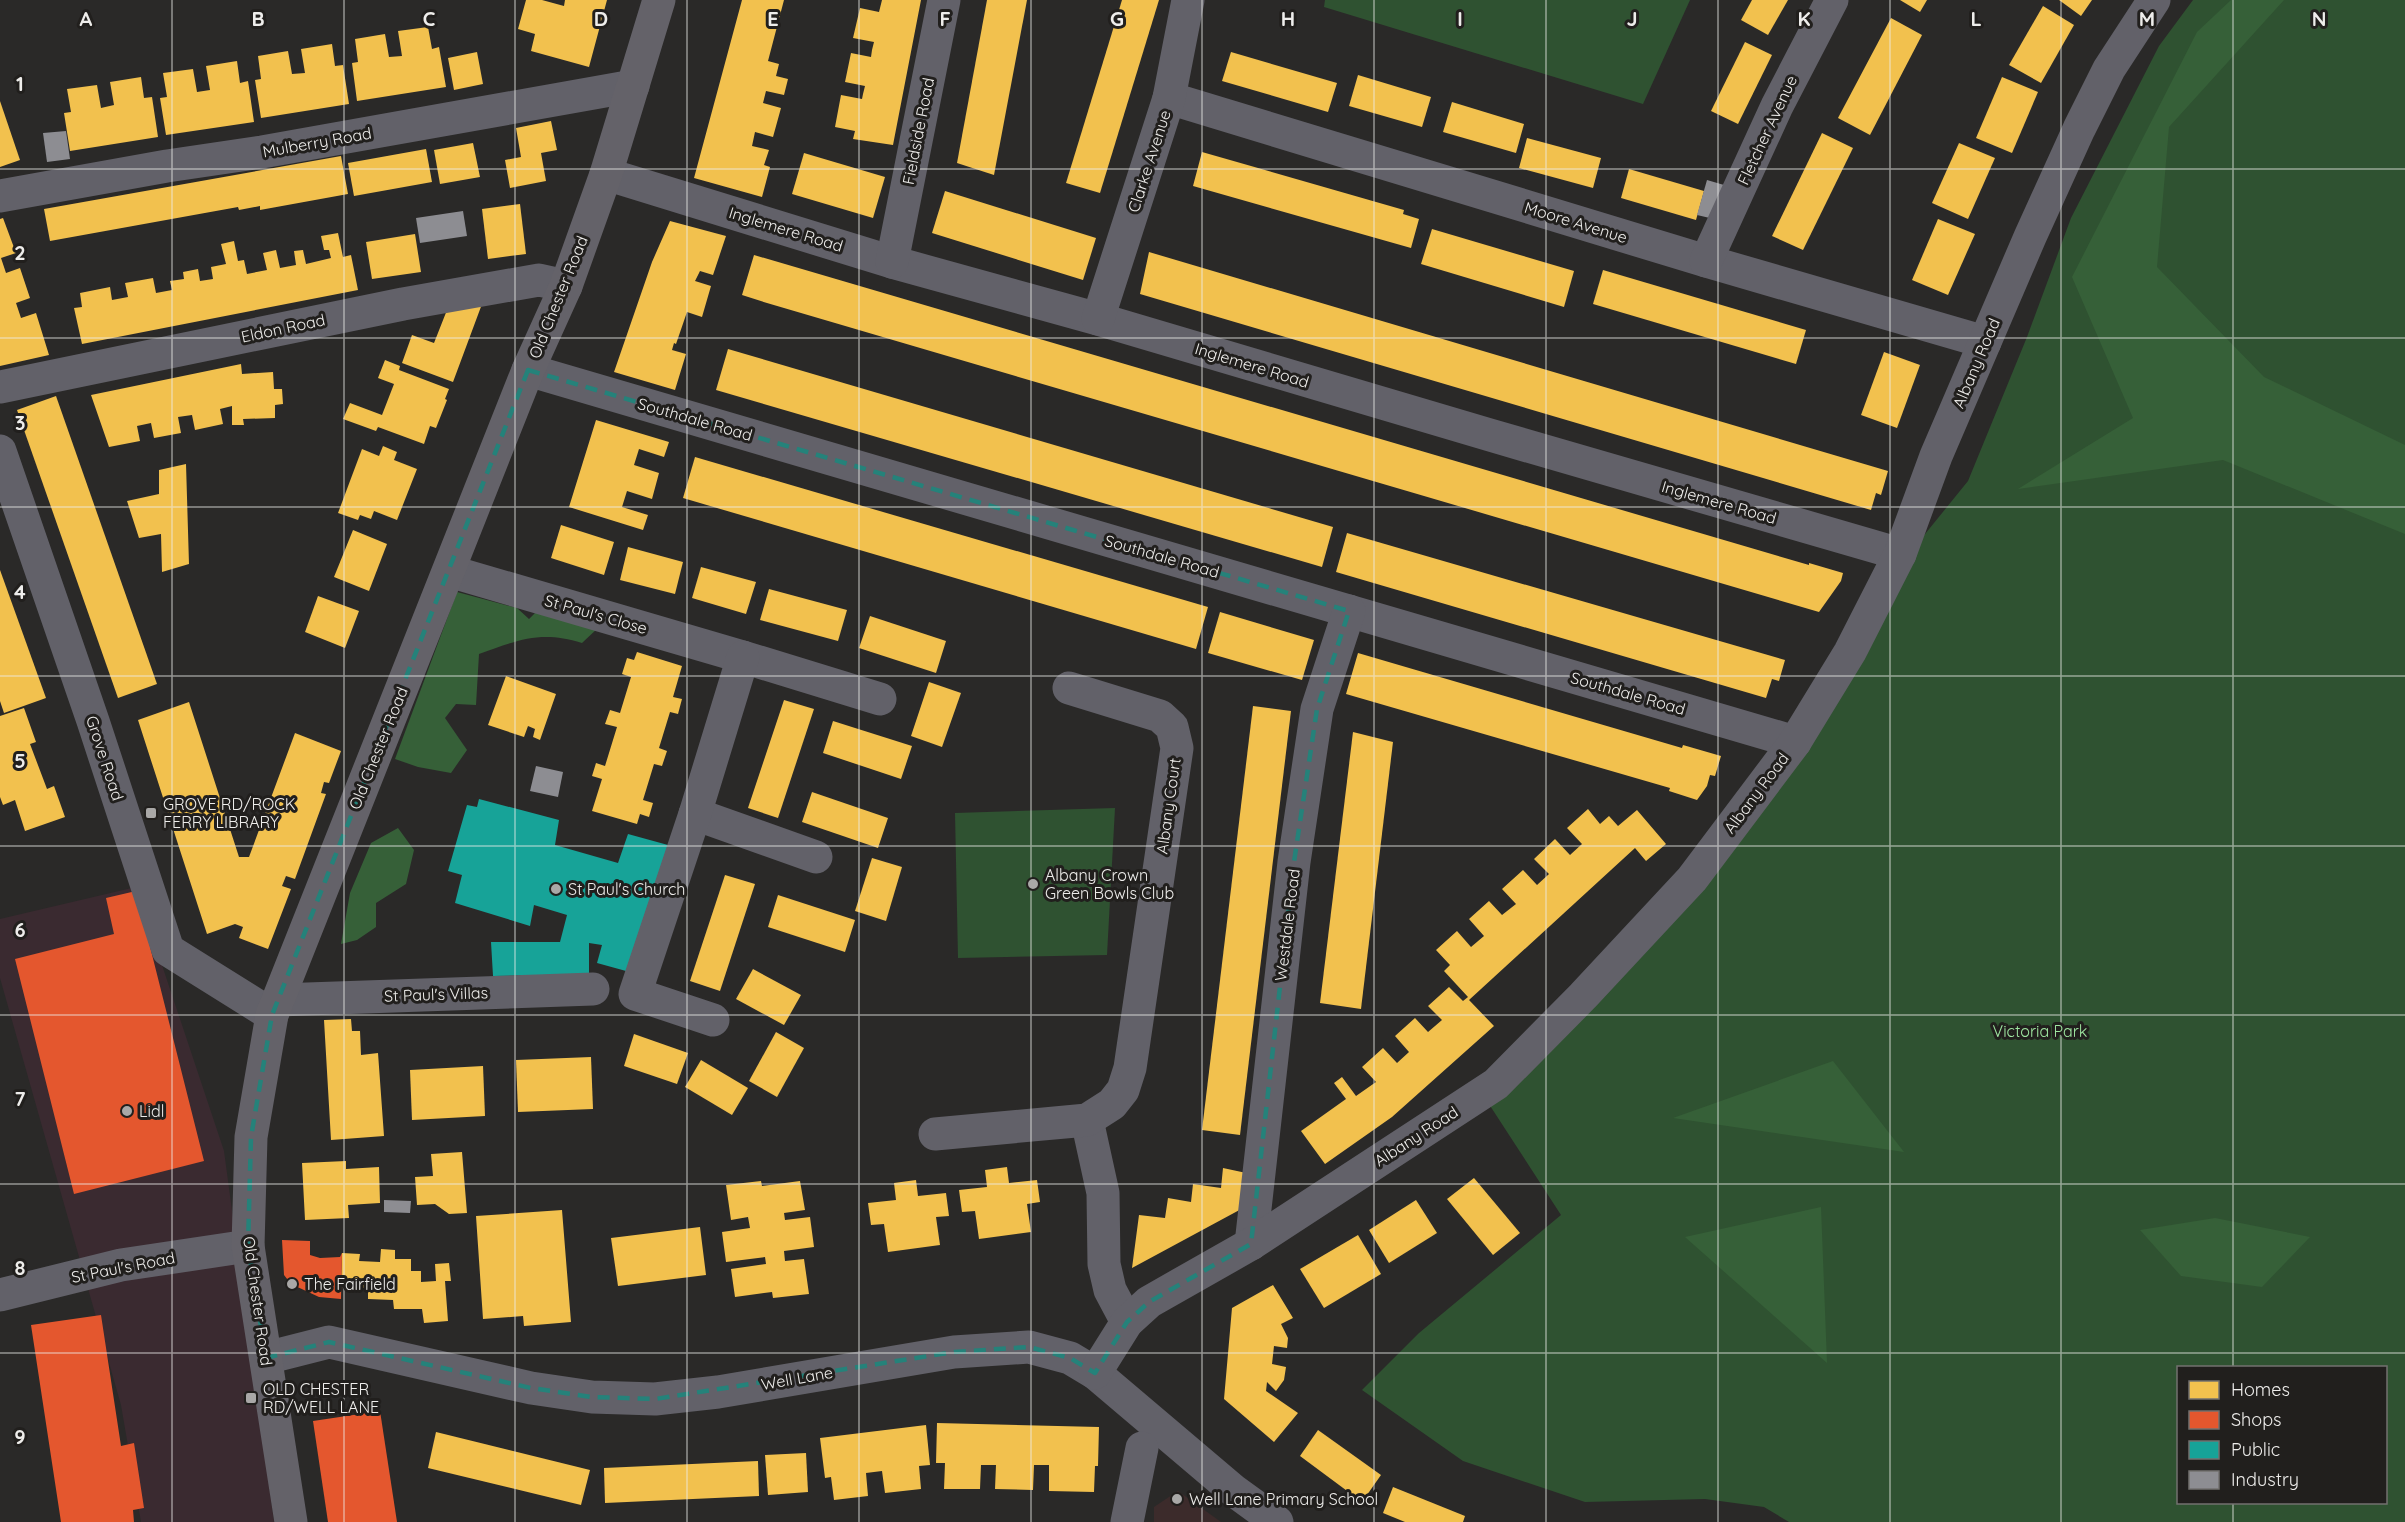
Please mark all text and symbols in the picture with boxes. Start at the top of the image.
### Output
text: A [80,6,93,31]
text: B [251,6,265,31]
text: C [423,6,436,31]
text: D [594,6,608,31]
text: E [767,6,779,31]
text: F [939,6,951,31]
text: G [1110,6,1124,31]
text: H [1281,6,1295,31]
text: I [1457,6,1463,31]
text: J [1626,6,1638,31]
text: K [1797,6,1811,31]
text: L [1970,6,1982,31]
text: M [2139,6,2155,31]
text: N [2312,6,2326,31]
text: 1 [16,71,24,96]
street label: Fletcher Avenue [1733,72,1801,188]
street label: Fieldside Road [898,76,938,186]
street label: Clarke Avenue [1123,107,1175,215]
street label: Mulberry Road [261,123,373,161]
street label: Moore Avenue [1522,197,1630,247]
street label: Inglemere Road [726,202,846,256]
street label: Old Chester Road [524,233,592,361]
text: 2 [14,240,26,265]
street label: Eldon Road [239,309,327,347]
street label: Albany Road [1948,315,2004,411]
street label: Inglemere Road [1192,338,1312,392]
street label: Southdale Road [635,393,755,445]
text: 3 [15,410,25,435]
street label: Inglemere Road [1659,476,1779,528]
street label: Southdale Road [1102,530,1222,582]
text: 4 [14,579,26,604]
street label: St Paul's Close [542,590,650,638]
street label: Southdale Road [1568,667,1688,719]
street label: Old Chester Road [344,684,412,812]
street label: Grove Road [82,713,128,803]
text: 5 [14,748,26,773]
street label: Albany Road [1719,749,1793,837]
street label: Albany Court [1151,757,1185,855]
place label: GROVE RD/ROCK FERRY LIBRARY [163,794,296,832]
marker: GROVE RD/ROCK FERRY LIBRARY [144,806,158,820]
place label: Albany Crown Green Bowls Club [1045,865,1174,903]
street label: Westdale Road [1270,868,1304,982]
marker: Albany Crown Green Bowls Club [1026,877,1040,891]
place label: St Paul's Church [568,879,685,899]
marker: St Paul's Church [549,882,563,896]
text: 6 [14,917,26,942]
street label: St Paul's Villas [384,982,488,1006]
park label: Victoria Park [1993,1021,2087,1041]
text: 7 [15,1086,26,1111]
place label: Lidl [139,1101,164,1121]
street label: Albany Road [1370,1102,1462,1170]
marker: Lidl [120,1104,134,1118]
street label: Old Chester Road [239,1235,277,1367]
street label: St Paul's Road [69,1247,177,1287]
text: 8 [15,1255,26,1280]
place label: The Fairfield [304,1274,396,1294]
marker: The Fairfield [285,1277,299,1291]
street label: Well Lane [760,1362,834,1394]
legend [2177,1366,2387,1504]
text: Homes [2231,1378,2290,1401]
place label: OLD CHESTER RD/WELL LANE [263,1379,379,1417]
marker: OLD CHESTER RD/WELL LANE [244,1391,258,1405]
text: Shops [2231,1408,2282,1431]
text: 9 [14,1424,26,1449]
text: Public [2231,1438,2280,1461]
text: Industry [2231,1468,2299,1491]
place label: Well Lane Primary School [1189,1489,1378,1509]
marker: Well Lane Primary School [1170,1492,1184,1506]

